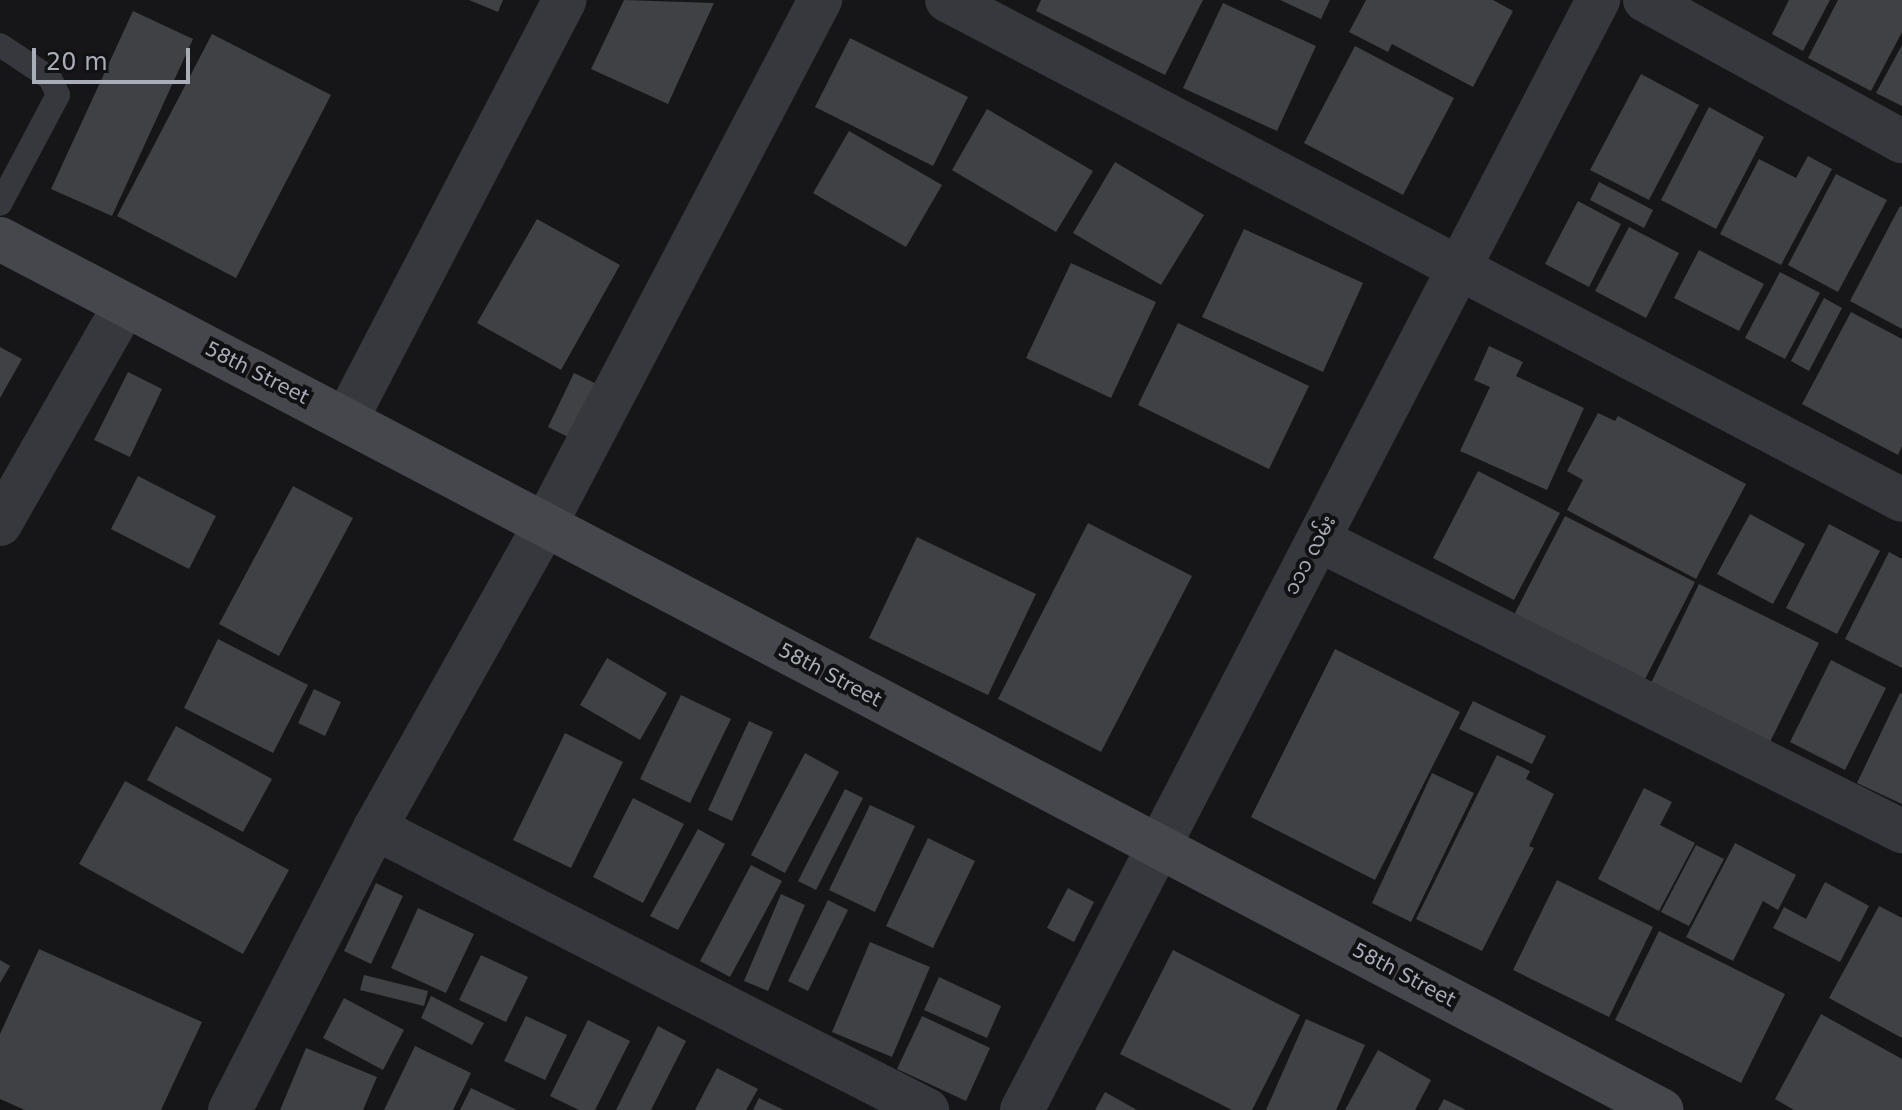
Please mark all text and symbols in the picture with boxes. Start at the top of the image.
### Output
scale bar [36,32,194,82]
text: 20 m [46,48,108,76]
street label: 58th Street [201,337,313,409]
street label: ၁၁၁ လမ်း [1279,511,1341,599]
street label: 58th Street [774,638,886,712]
street label: 58th Street [1348,938,1460,1012]

